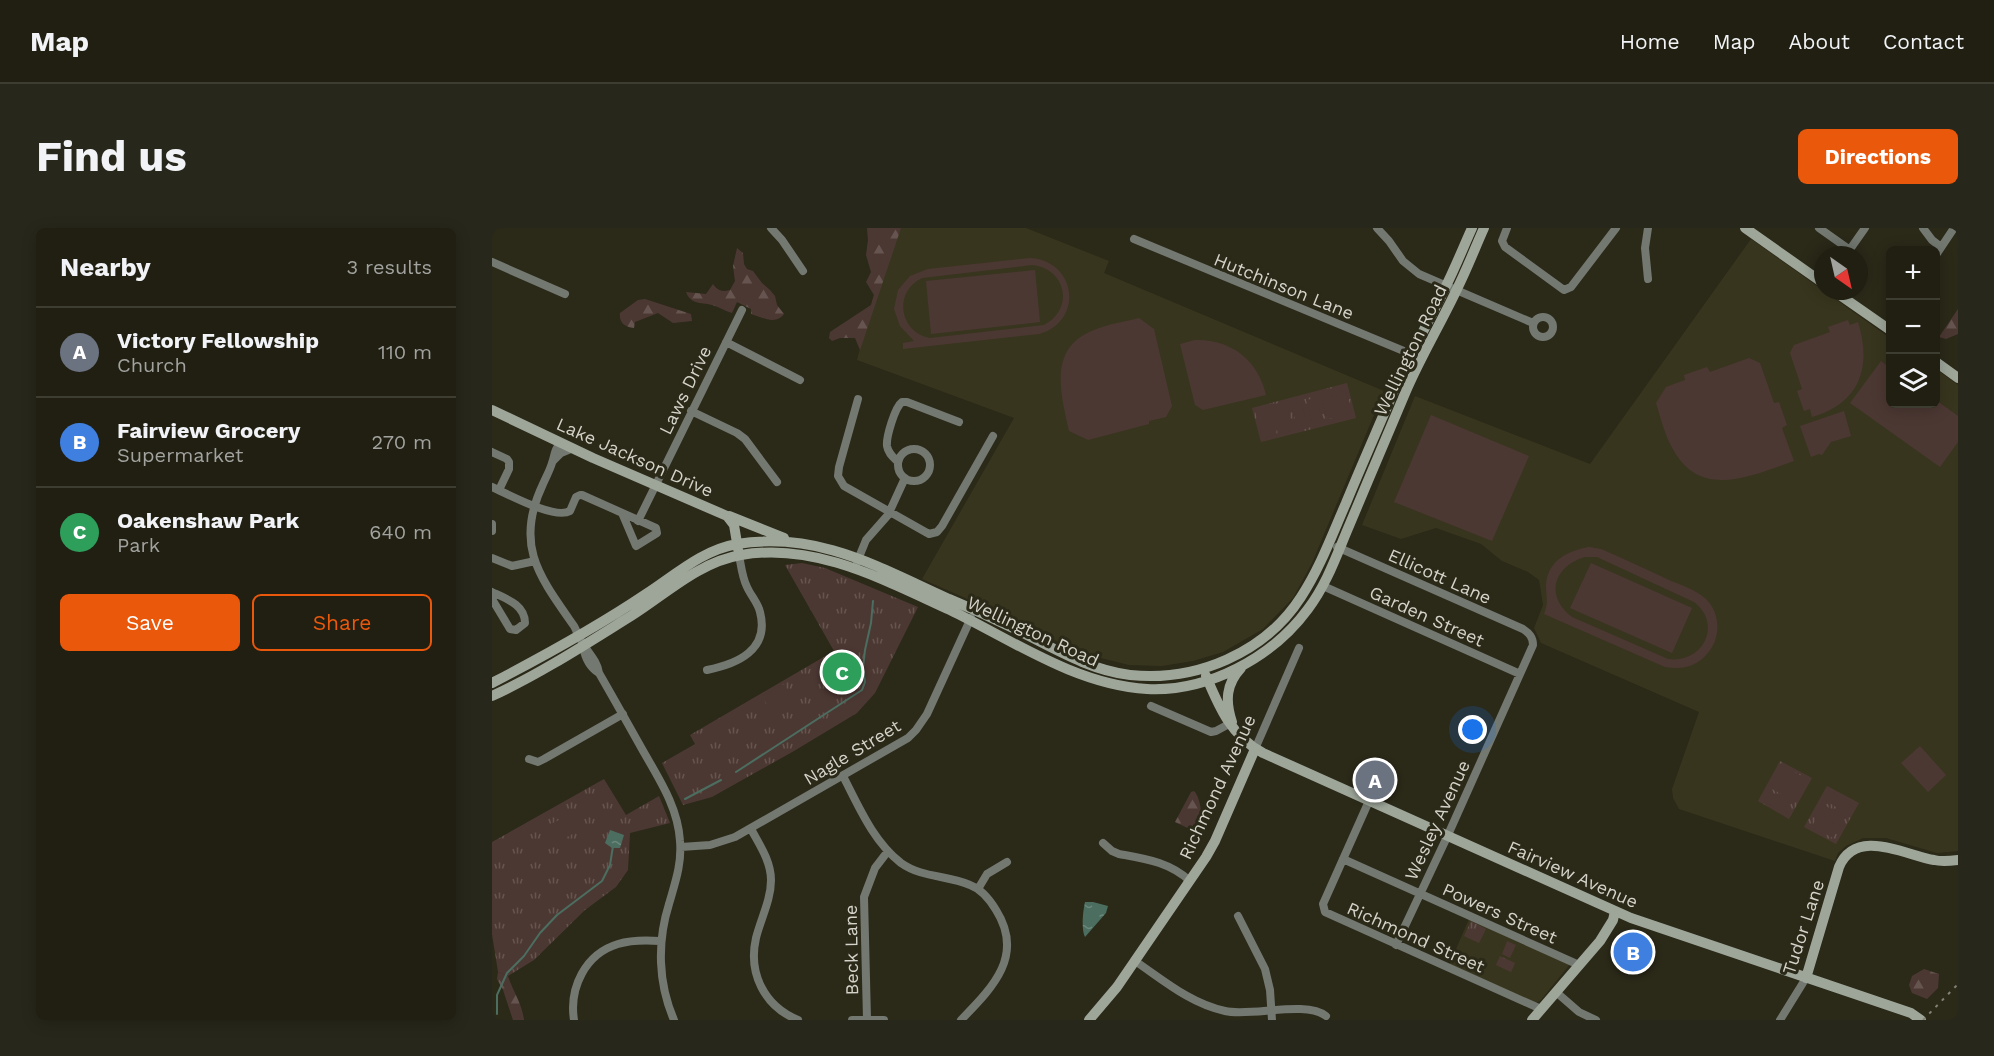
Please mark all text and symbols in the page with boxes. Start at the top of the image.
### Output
text: Map [30,25,89,58]
text: Home [1620,29,1680,54]
text: Map [1713,29,1756,54]
text: About [1789,29,1850,54]
text: Contact [1883,29,1964,54]
button: Directions [1798,129,1958,184]
text: Find us [36,132,187,181]
north arrow [1814,246,1868,300]
map controls [1886,246,1940,408]
button: + [1886,246,1940,300]
street label: Hutchinson Lane [1211,248,1357,324]
text: Nearby [60,252,151,282]
text: 3 results [347,255,432,279]
street label: Wellington Road [1369,281,1451,419]
button: − [1886,300,1940,354]
text: Victory Fellowship [117,328,319,353]
text: A [73,340,86,364]
text: 110 m [378,340,432,364]
street label: Laws Drive [655,342,715,438]
text: Church [117,353,187,377]
button: layers [1886,354,1940,408]
street label: Lake Jackson Drive [553,413,717,501]
text: Fairview Grocery [117,418,300,443]
text: B [73,430,86,454]
text: 270 m [372,430,432,454]
text: Supermarket [117,443,243,467]
text: Oakenshaw Park [117,508,299,533]
text: C [73,520,86,544]
text: 640 m [369,520,432,544]
text: Park [117,533,160,557]
street label: Ellicott Lane [1385,544,1495,608]
street label: Garden Street [1366,581,1488,651]
street label: Wellington Road [964,591,1102,671]
button: Save [60,594,240,651]
button: Share [252,594,432,651]
pin: C [822,650,862,694]
street label: Richmond Avenue [1174,711,1260,863]
street label: Nagle Street [800,715,905,789]
your location [1458,715,1487,744]
street label: Wesley Avenue [1400,757,1474,883]
pin: A [1356,758,1394,802]
street label: Fairview Avenue [1505,836,1641,912]
street label: Tudor Lane [1778,877,1828,977]
street label: Powers Street [1439,878,1561,948]
street label: Richmond Street [1344,897,1489,977]
street label: Beck Lane [840,904,862,996]
pin: B [1614,930,1652,974]

